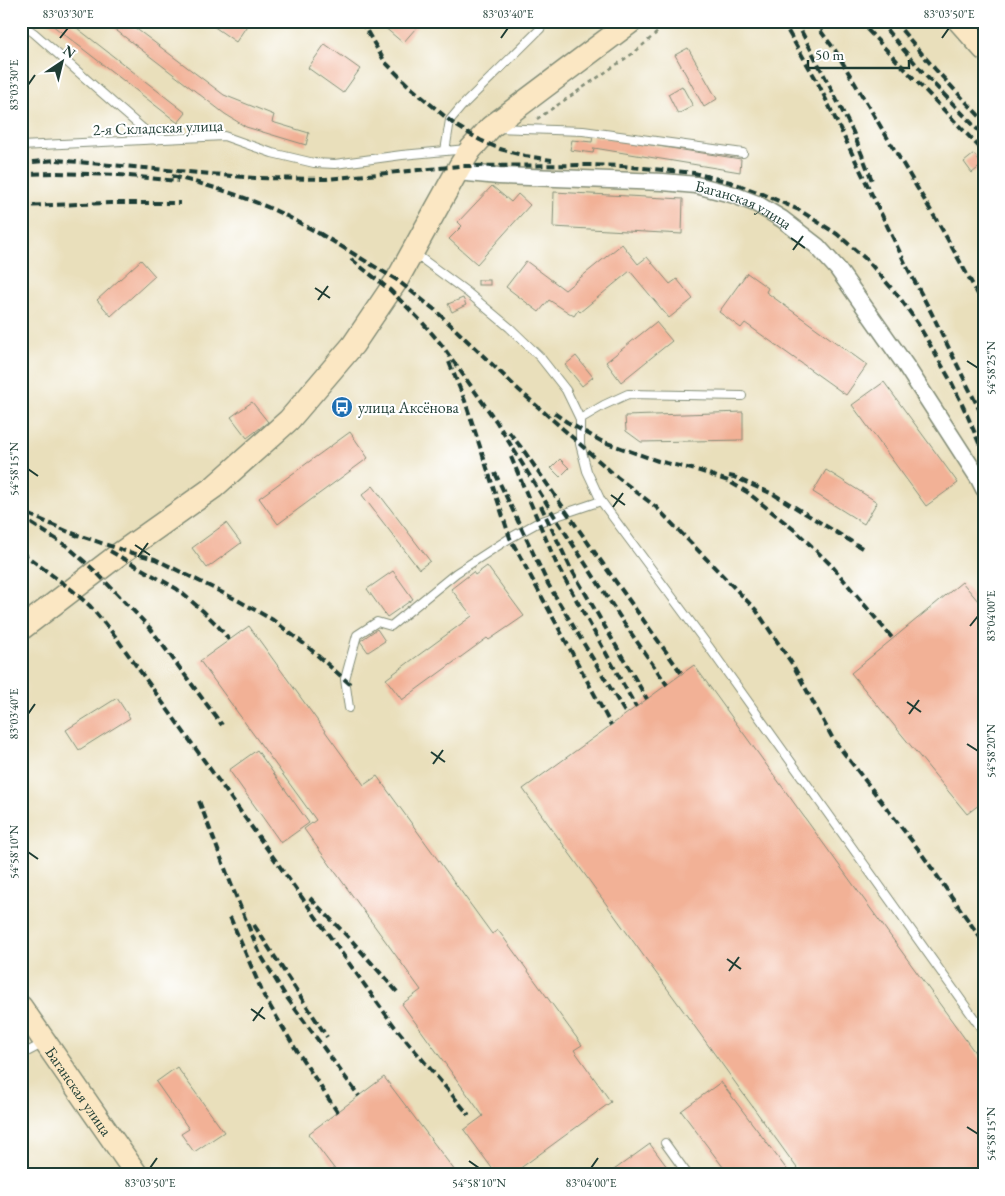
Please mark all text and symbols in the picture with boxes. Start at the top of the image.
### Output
text: 83°03'30"E [42,6,94,22]
text: 83°03'40"E [482,6,534,22]
text: 83°03'50"E [923,6,975,22]
north arrow [38,38,88,88]
scale bar [808,38,909,70]
text: N [60,41,80,62]
text: 50 m [815,45,844,64]
text: 83°03'30"E [6,59,22,111]
street label: 2-я Складская улица [92,115,224,140]
street label: Баганская улица [693,175,797,234]
text: 54°58'25"N [983,341,999,395]
bus stop icon: улица Аксёнова [330,395,354,419]
place label: улица Аксёнова [358,397,459,418]
text: 54°58'15"N [6,442,22,496]
text: 83°04'00"E [983,590,999,642]
text: 83°03'40"E [6,688,22,740]
text: 54°58'20"N [983,724,999,778]
text: 54°58'10"N [6,825,22,879]
street label: Баганская улица [40,1042,117,1140]
text: 54°58'15"N [983,1107,999,1161]
text: 83°03'50"E [124,1175,176,1191]
text: 54°58'10"N [452,1175,506,1191]
text: 83°04'00"E [565,1175,617,1191]

